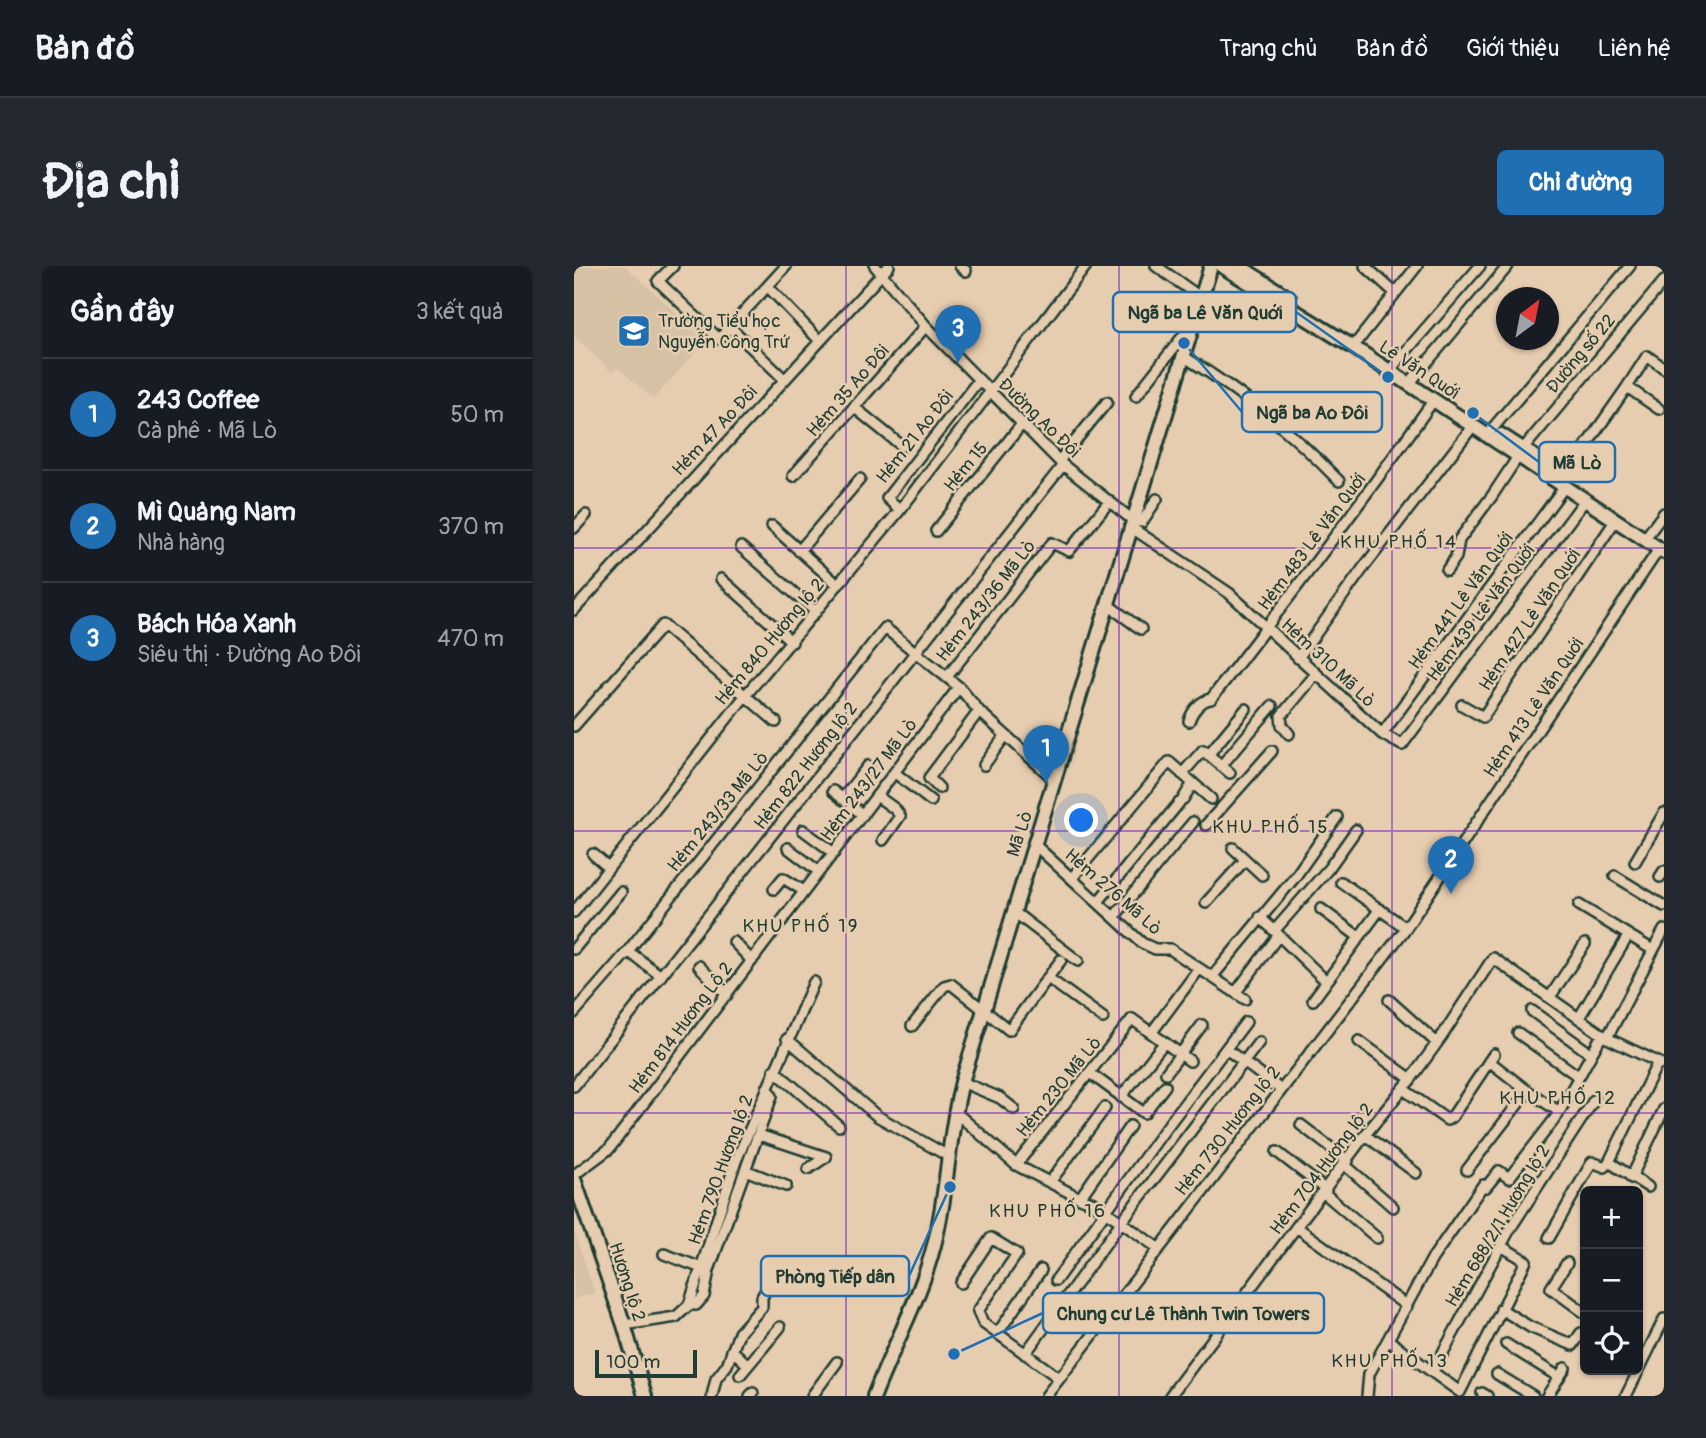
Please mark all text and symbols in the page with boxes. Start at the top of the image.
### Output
text: Bản đồ [35,28,134,69]
text: Trang chủ [1219,34,1318,63]
text: Bản đồ [1356,34,1428,63]
text: Giới thiệu [1466,34,1560,63]
text: Liên hệ [1598,34,1671,63]
button: Chỉ đường [1497,150,1664,215]
text: Địa chỉ [42,152,180,213]
north arrow [1496,287,1559,350]
callout: Ngã ba Lê Văn Quới [1113,292,1296,332]
text: Gần đây [70,293,174,330]
text: 3 kết quả [416,297,504,326]
text: Ngã ba Lê Văn Quới [1128,301,1283,325]
pin: 3 [935,305,981,363]
place label: Trường Tiểu học Nguyễn Công Trứ [658,310,791,354]
street label: Đường số 22 [1541,310,1621,398]
school or university icon: Trường Tiểu học Nguyễn Công Trứ [615,312,653,350]
street label: Lê Văn Quới [1374,335,1464,405]
street label: Hẻm 35 Ao Đôi [802,340,894,442]
street label: Đường Ao Đôi [993,373,1085,463]
street label: Hẻm 47 Ao Đôi [667,381,763,481]
text: 243 Coffee [137,384,259,416]
street label: Hẻm 21 Ao Đôi [871,386,959,488]
callout: Ngã ba Ao Đôi [1242,392,1382,432]
text: 1 [89,400,98,429]
text: 50 m [450,400,504,429]
text: Ngã ba Ao Đôi [1256,401,1369,425]
text: Cà phê · Mã Lò [137,416,277,445]
street label: Hẻm 15 [939,437,993,497]
callout: Mã Lò [1539,442,1615,482]
text: Mã Lò [1553,451,1602,475]
street label: Hẻm 483 Lê Văn Quới [1253,469,1371,615]
text: Mì Quảng Nam [137,496,296,528]
text: 2 [87,512,99,541]
text: 370 m [438,512,504,541]
text: Nhà hàng [137,528,225,557]
district label: KHU PHỐ 14 [1340,528,1458,554]
street label: Hẻm 441 Lê Văn Quới [1404,528,1518,674]
street label: Hẻm 243/36 Mã Lò [931,535,1041,667]
street label: Hẻm 439 Lê Văn Quới [1422,540,1540,686]
street label: Hẻm 427 Lê Văn Quới [1474,545,1586,695]
street label: Hẻm 840 Hương lộ 2 [710,574,830,710]
text: Bách Hóa Xanh [137,608,296,640]
street label: Hẻm 310 Mã Lò [1276,614,1380,713]
text: 3 [87,624,99,653]
text: 470 m [437,624,504,653]
street label: Hẻm 413 Lê Văn Quới [1479,634,1589,782]
text: Siêu thị · Đường Ao Đôi [137,640,361,669]
street label: Hẻm 822 Hương lộ 2 [749,698,863,834]
street label: Hẻm 243/27 Mã Lò [815,714,923,846]
pin: 1 [1023,725,1069,783]
street label: Hẻm 243/33 Mã Lò [662,747,774,877]
your location [1064,803,1098,837]
street label: Mã Lò [1002,808,1038,860]
district label: KHU PHỐ 15 [1212,813,1330,839]
pin: 2 [1428,836,1474,894]
street label: Hẻm 276 Mã Lò [1060,844,1166,940]
district label: KHU PHỐ 19 [743,912,859,938]
street label: Hẻm 814 Hương Lộ 2 [624,958,738,1098]
street label: Hẻm 230 Mã Lò [1011,1032,1107,1142]
street label: Hẻm 730 Hương lộ 2 [1170,1062,1286,1200]
district label: KHU PHỐ 12 [1499,1084,1617,1110]
street label: Hẻm 790 Hương lộ 2 [683,1092,759,1248]
street label: Hẻm 704 Hương lộ 2 [1265,1099,1379,1239]
street label: Hẻm 688/2/1 Hương lộ 2 [1440,1141,1556,1311]
map controls [1580,1186,1643,1375]
button: + [1580,1186,1643,1249]
district label: KHU PHỐ 16 [989,1197,1107,1223]
street label: Hương lộ 2 [603,1240,651,1324]
button: − [1580,1249,1643,1312]
callout: Phòng Tiếp dân [761,1256,909,1296]
text: Phòng Tiếp dân [775,1265,895,1289]
callout: Chung cư Lê Thành Twin Towers [1043,1293,1324,1333]
text: Chung cư Lê Thành Twin Towers [1056,1302,1310,1326]
button: locate [1580,1312,1643,1375]
scale bar [595,1347,696,1379]
district label: KHU PHỐ 13 [1331,1347,1449,1373]
text: 100 m [606,1350,660,1374]

